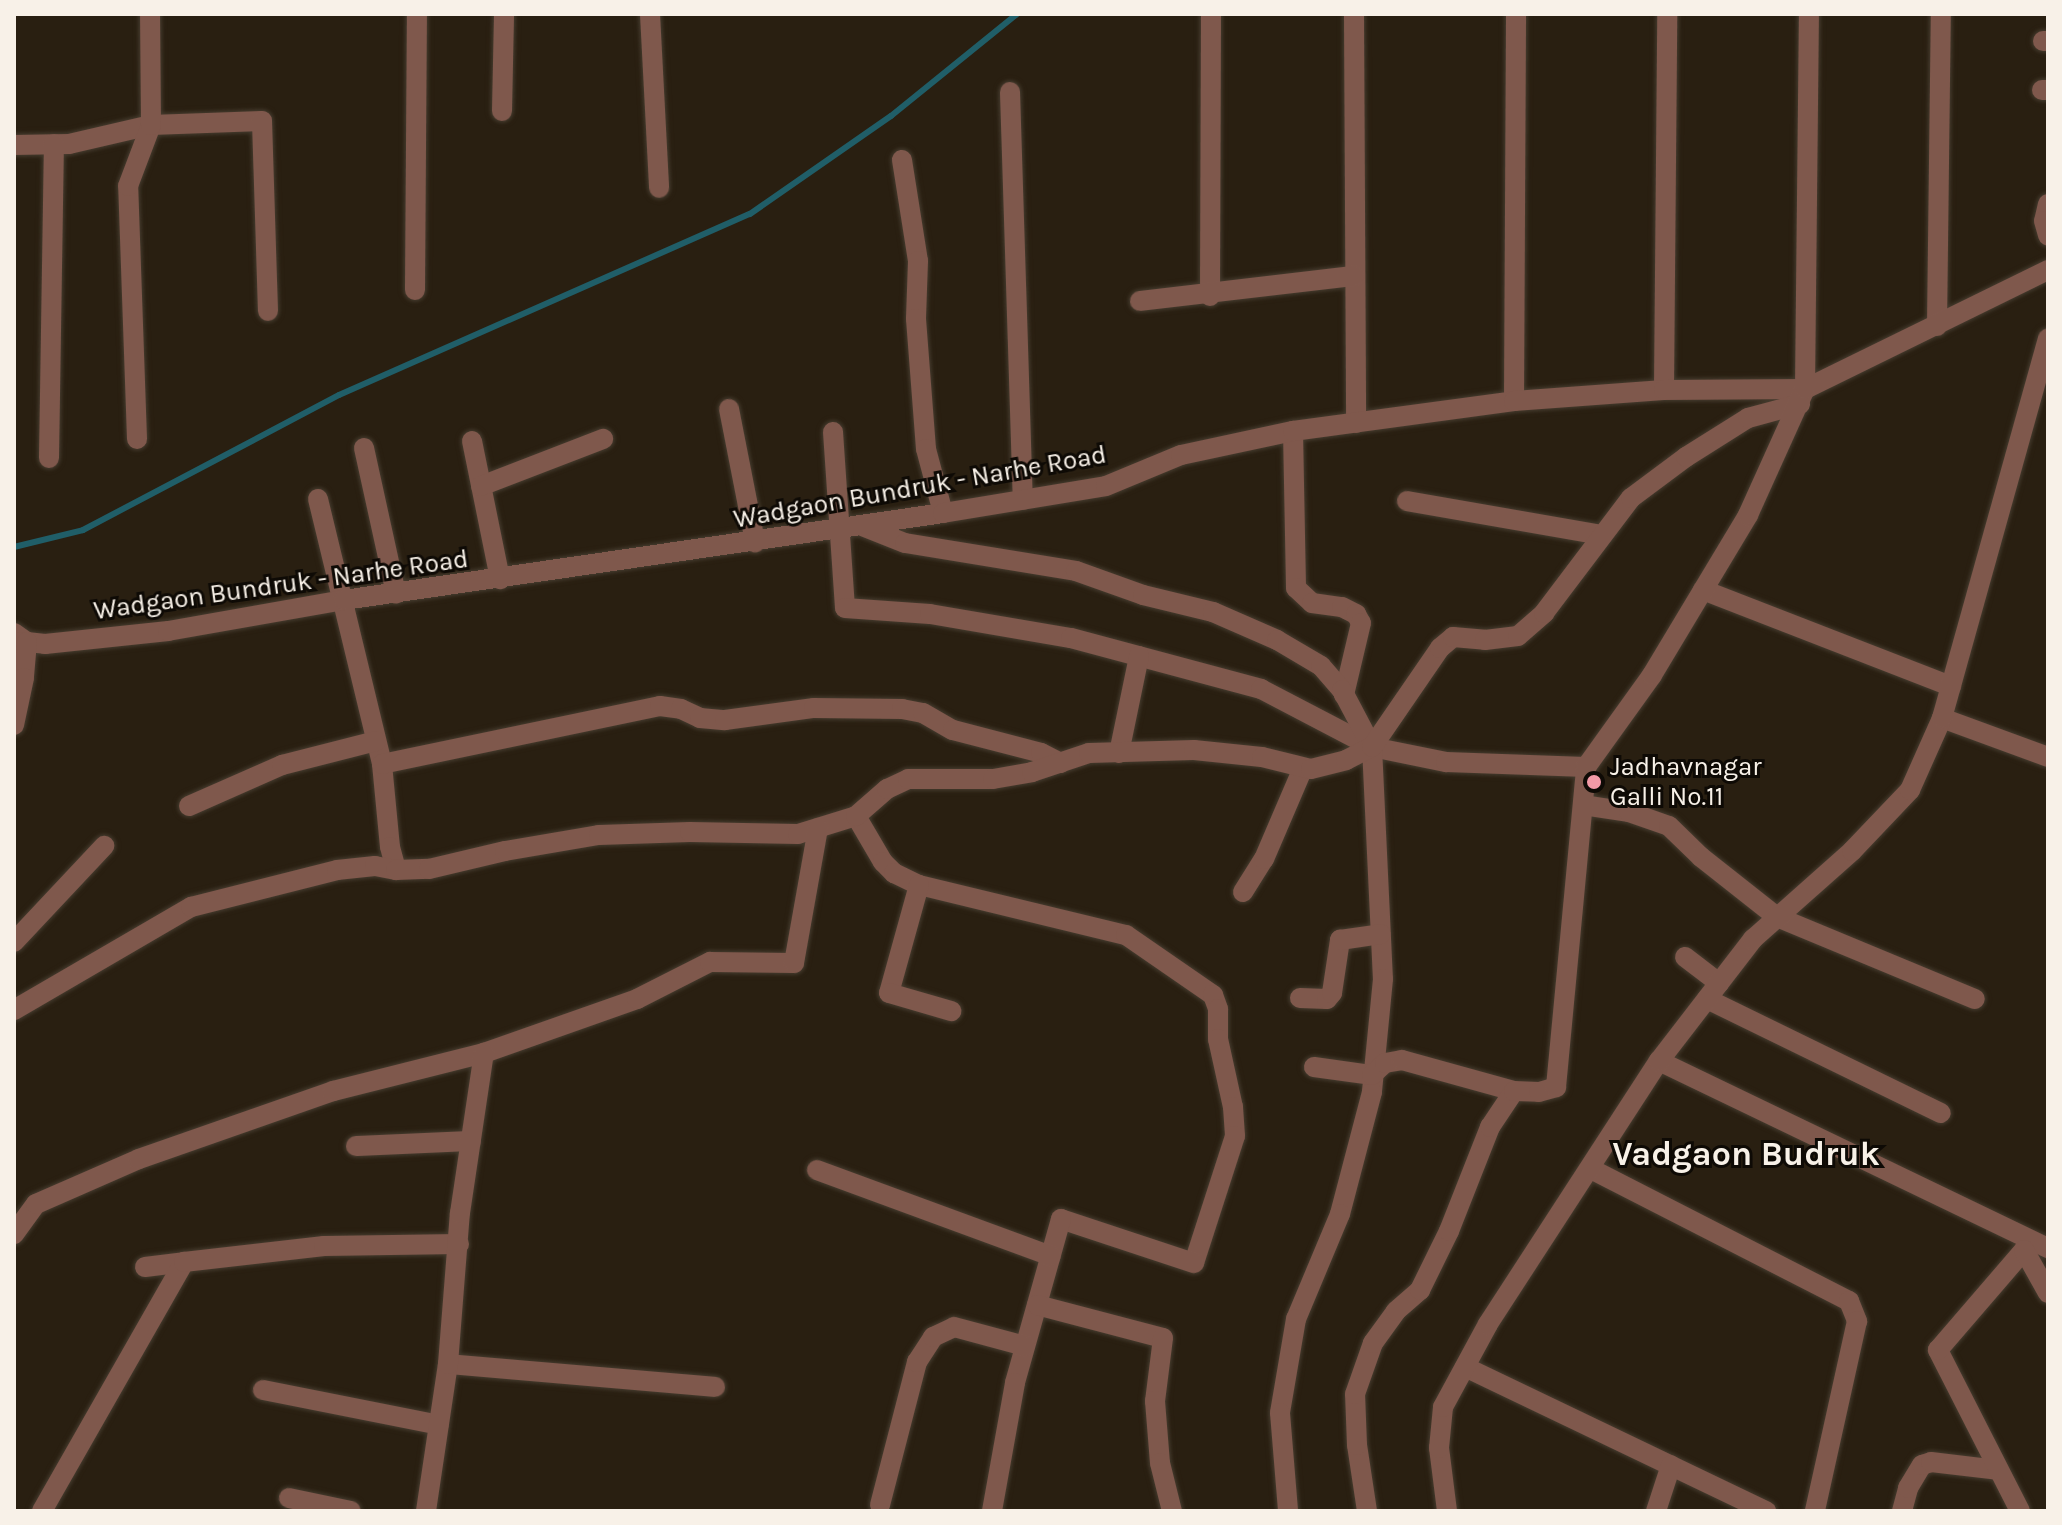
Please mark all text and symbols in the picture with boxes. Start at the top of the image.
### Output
street label: Wadgaon Bundruk - Narhe Road [731,439,1109,535]
street label: Wadgaon Bundruk - Narhe Road [92,543,470,627]
place label: Jadhavnagar Galli No.11 [1610,751,1762,812]
marker: Jadhavnagar Galli No.11 [1585,773,1603,791]
district label: Vadgaon Budruk [1612,1135,1880,1175]

